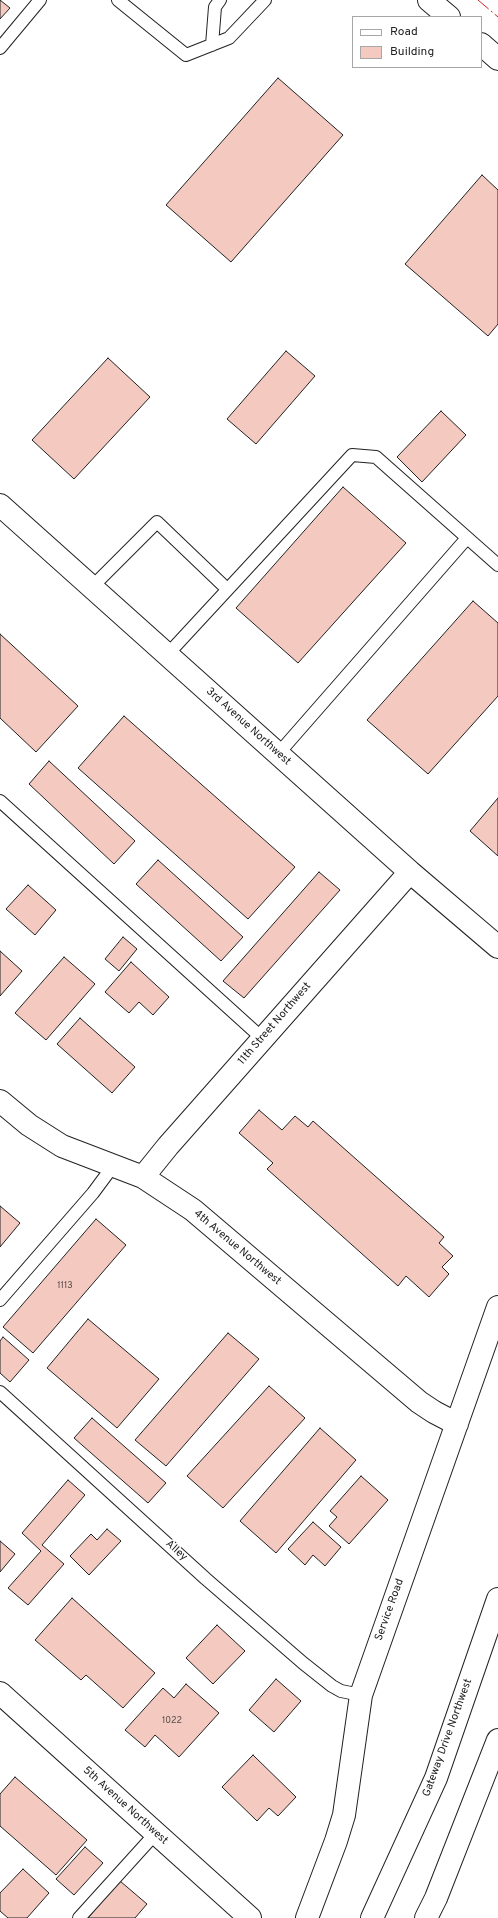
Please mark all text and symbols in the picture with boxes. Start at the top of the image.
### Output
legend [352,16,482,68]
text: Road [390,24,418,40]
text: Building [390,44,434,60]
street label: 3rd Avenue Northwest [203,685,293,769]
street label: 11th Street Northwest [236,980,314,1068]
street label: 4th Avenue Northwest [191,1208,283,1288]
house number: 1113 [57,1281,73,1291]
street label: Alley [162,1538,190,1564]
street label: Service Road [373,1577,407,1643]
street label: Gateway Drive Northwest [420,1677,476,1799]
house number: 1022 [162,1716,182,1726]
street label: 5th Avenue Northwest [80,1764,170,1848]

